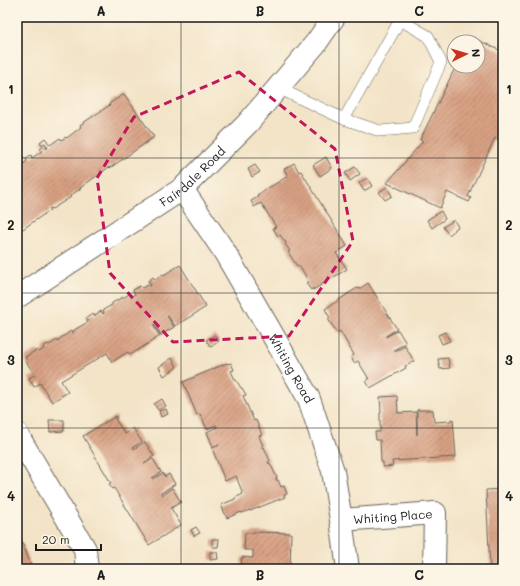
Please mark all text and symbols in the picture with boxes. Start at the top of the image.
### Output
text: A [96,2,106,19]
text: B [256,2,265,19]
text: C [414,2,424,19]
north arrow [446,34,486,74]
text: N [469,48,484,58]
text: 1 [8,80,14,97]
text: 1 [506,80,512,97]
street label: Fairdale Road [156,142,229,210]
text: 2 [7,216,15,233]
text: 2 [505,216,513,233]
street label: Whiting Road [265,330,318,406]
text: 3 [7,351,15,368]
text: 3 [505,351,513,368]
text: 4 [7,487,15,504]
text: 4 [505,487,513,504]
street label: Whiting Place [352,505,433,527]
scale bar [36,526,101,552]
text: 20 m [42,531,70,547]
text: A [96,566,106,583]
text: B [256,566,265,583]
text: C [414,566,424,583]

